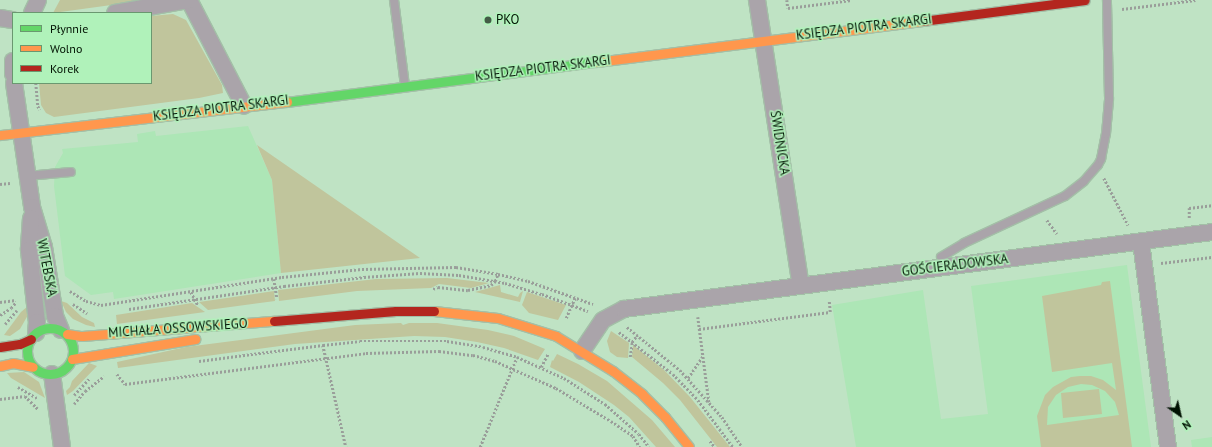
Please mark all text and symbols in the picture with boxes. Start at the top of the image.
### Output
legend [12,12,152,84]
place label: PKO [496,12,519,28]
street label: KSIĘDZA PIOTRA SKARGI [795,12,933,44]
marker: PKO [483,15,493,25]
text: Płynnie [50,21,88,36]
text: Wolno [50,41,82,56]
street label: KSIĘDZA PIOTRA SKARGI [474,53,612,85]
text: Korek [50,61,79,76]
street label: KSIĘDZA PIOTRA SKARGI [152,93,290,125]
street label: ŚWIDNICKA [766,110,792,176]
street label: WITEBSKA [33,238,59,298]
street label: GOŚCIERADOWSKA [901,252,1009,280]
street label: MICHAŁA OSSOWSKIEGO [108,316,248,342]
north arrow [1160,395,1200,435]
text: N [1180,417,1194,433]

